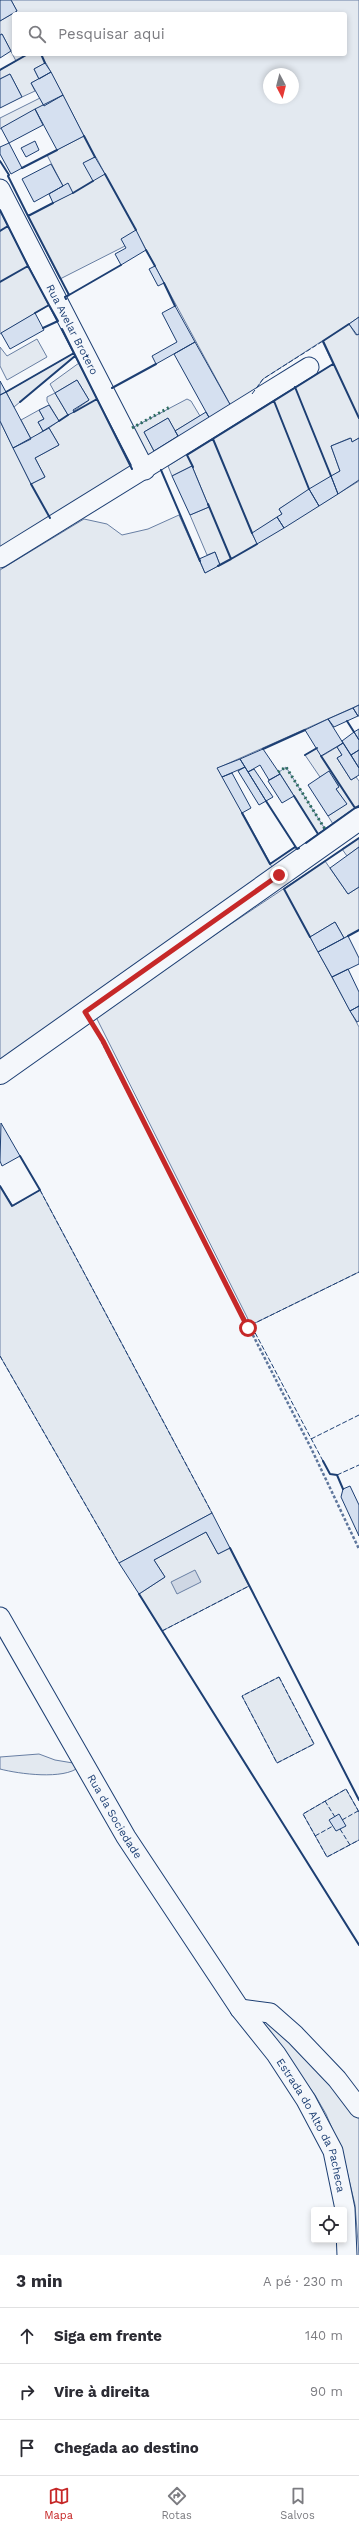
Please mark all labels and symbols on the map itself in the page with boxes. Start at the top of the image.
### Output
north arrow [263,68,299,104]
street label: Rua Avelar Brotero [44,282,101,377]
route end [270,866,288,884]
route start [239,1319,257,1337]
street label: Rua da Sociedade [85,1772,145,1861]
street label: Estrada do Alto da Pacheca [274,2056,348,2193]

